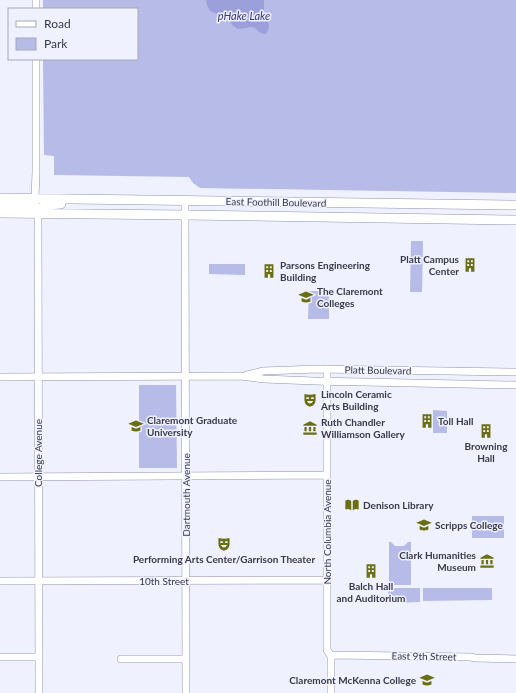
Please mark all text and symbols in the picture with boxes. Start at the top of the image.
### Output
legend [8,8,138,60]
water label: pHake Lake [218,9,270,22]
text: Road [44,16,71,31]
text: Park [44,36,68,51]
street label: East Foothill Boulevard [226,195,326,209]
place label: Platt Campus Center [400,253,460,277]
building icon: Platt Campus Center [462,257,478,273]
place label: Parsons Engineering Building [280,259,371,283]
building icon: Parsons Engineering Building [261,263,277,279]
place label: The Claremont Colleges [317,285,383,309]
school or university icon: The Claremont Colleges [298,289,314,305]
street label: Platt Boulevard [344,363,412,377]
place label: Lincoln Ceramic Arts Building [320,388,392,412]
theatre icon: Lincoln Ceramic Arts Building [302,392,318,408]
building icon: Toll Hall [419,413,435,429]
place label: Claremont Graduate University [147,414,238,438]
place label: Toll Hall [438,415,474,427]
place label: Ruth Chandler Williamson Gallery [321,416,406,440]
school or university icon: Claremont Graduate University [128,418,144,434]
street label: College Avenue [32,419,44,487]
museum icon: Ruth Chandler Williamson Gallery [302,420,318,436]
building icon: Browning Hall [478,423,494,439]
place label: Browning Hall [465,440,508,464]
street label: Dartmouth Avenue [180,453,192,537]
street label: North Columbia Avenue [321,479,333,585]
library icon: Denison Library [344,497,360,513]
place label: Denison Library [363,499,434,511]
school or university icon: Scripps College [416,517,432,533]
place label: Scripps College [435,519,504,531]
theatre icon: Performing Arts Center/Garrison Theater [216,536,232,552]
place label: Clark Humanities Museum [399,549,477,573]
place label: Performing Arts Center/Garrison Theater [133,553,315,565]
museum icon: Clark Humanities Museum [479,553,495,569]
building icon: Balch Hall and Auditorium [363,563,379,579]
street label: 10th Street [139,575,189,587]
place label: Balch Hall and Auditorium [337,580,405,604]
street label: East 9th Street [391,649,457,663]
school or university icon: Claremont McKenna College [419,672,435,688]
place label: Claremont McKenna College [289,674,417,686]

